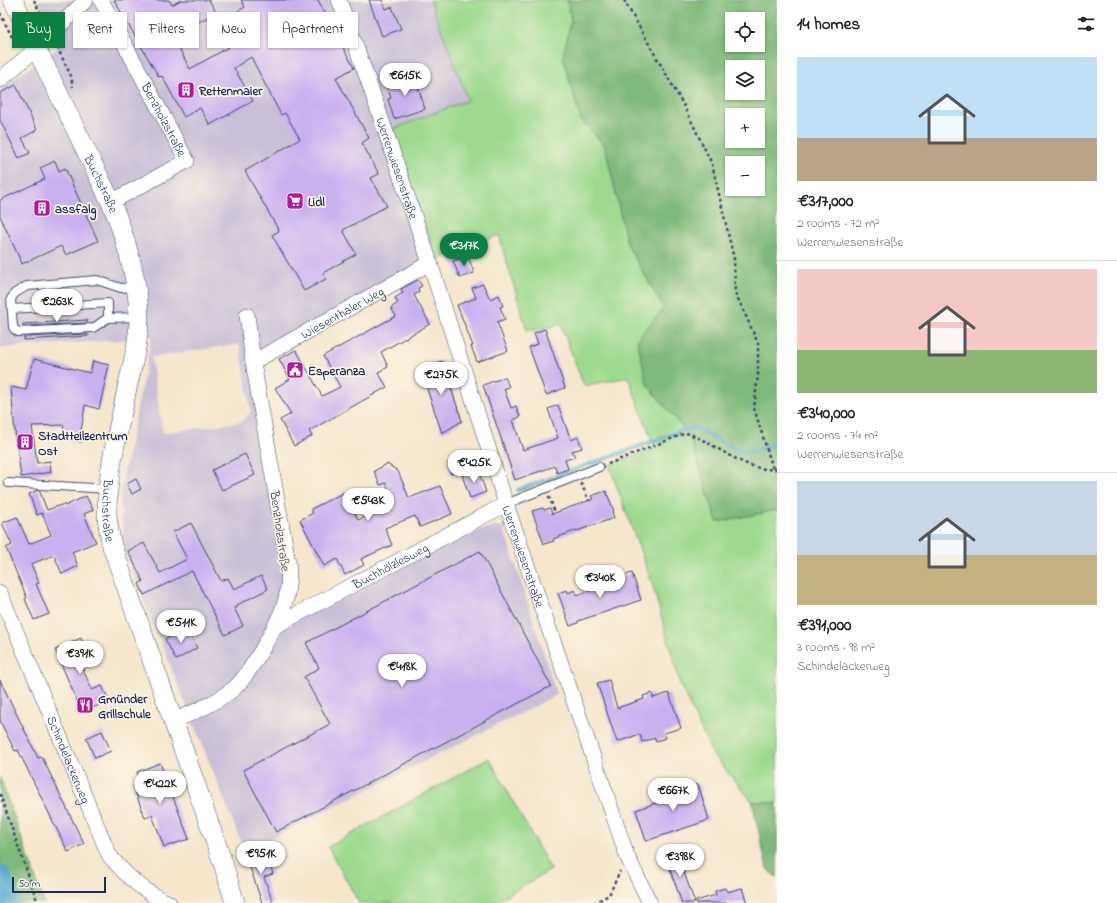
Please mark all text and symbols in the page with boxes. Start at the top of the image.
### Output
chip: Buy [12,12,65,48]
chip: Rent [73,12,127,48]
chip: Filters [135,12,199,48]
chip: New [207,12,260,48]
chip: Apartment [268,12,358,48]
map controls [725,12,765,196]
button: locate [725,12,765,52]
text: 14 homes [797,12,860,37]
icon: filters [1075,13,1097,35]
button: layers [725,60,765,100]
pin: €615K [377,63,433,97]
text: €615K [389,66,421,85]
street label: Benzholzstraße [135,79,191,160]
building icon: Rettenmaier [176,80,196,100]
place label: Rettenmaier [198,82,263,101]
icon: home [911,83,983,155]
button: + [725,108,765,148]
street label: Werrenwiesenstraße [370,115,423,222]
street label: Buchstraße [78,151,123,216]
button: − [725,156,765,196]
text: €317,000 [797,189,853,214]
supermarket icon: Lidl [285,191,305,211]
place label: Lidl [308,193,325,212]
building icon: assfalg [32,198,52,218]
place label: assfalg [55,200,96,221]
text: 2 rooms · 72 m² [797,214,879,233]
pin: €317K [436,233,492,267]
text: Werrenwiesenstraße [797,233,903,252]
text: €317K [449,236,479,255]
street label: Wiesenthaler Weg [298,283,388,344]
pin: €263K [29,289,85,323]
text: €263K [41,292,73,311]
icon: home [911,295,983,367]
public building icon: Esperanza [285,360,305,380]
place label: Esperanza [308,362,365,381]
pin: €275K [413,362,469,396]
text: €275K [424,365,458,384]
text: €340,000 [797,401,855,426]
text: 2 rooms · 74 m² [797,426,878,445]
place label: Stadtteilzentrum Ost [38,427,128,461]
building icon: Stadtteilzentrum Ost [15,432,35,452]
text: Werrenwiesenstraße [797,445,903,464]
pin: €425K [446,450,502,484]
text: €425K [457,453,491,472]
street label: Buchstraße [96,477,119,544]
pin: €543K [340,488,396,522]
street label: Benzholzstraße [264,489,295,573]
text: €543K [351,491,385,510]
street label: Werrenwiesenstraße [496,503,549,610]
icon: home [911,507,983,579]
street label: Buchhölzlesweg [349,539,432,595]
pin: €340K [572,565,628,599]
text: €340K [584,568,616,587]
pin: €511K [153,610,209,644]
text: €511K [165,613,197,632]
text: €391,000 [797,613,851,638]
text: 3 rooms · 98 m² [797,638,875,657]
pin: €391K [52,641,108,675]
text: €391K [66,644,94,663]
pin: €418K [374,654,430,688]
text: €418K [387,657,417,676]
text: Schindelackerweg [797,657,890,676]
place label: Gmünder Grillschule [98,690,152,724]
restaurant icon: Gmünder Grillschule [75,695,95,715]
street label: Schindelackerweg [41,713,94,807]
pin: €422K [132,771,188,805]
text: €422K [143,774,177,793]
pin: €667K [645,778,701,812]
text: €667K [657,781,689,800]
pin: €951K [233,841,289,875]
text: €951K [246,844,276,863]
pin: €398K [652,844,708,878]
text: €398K [665,847,695,866]
scale bar [12,875,106,894]
text: 50 m [18,876,40,892]

